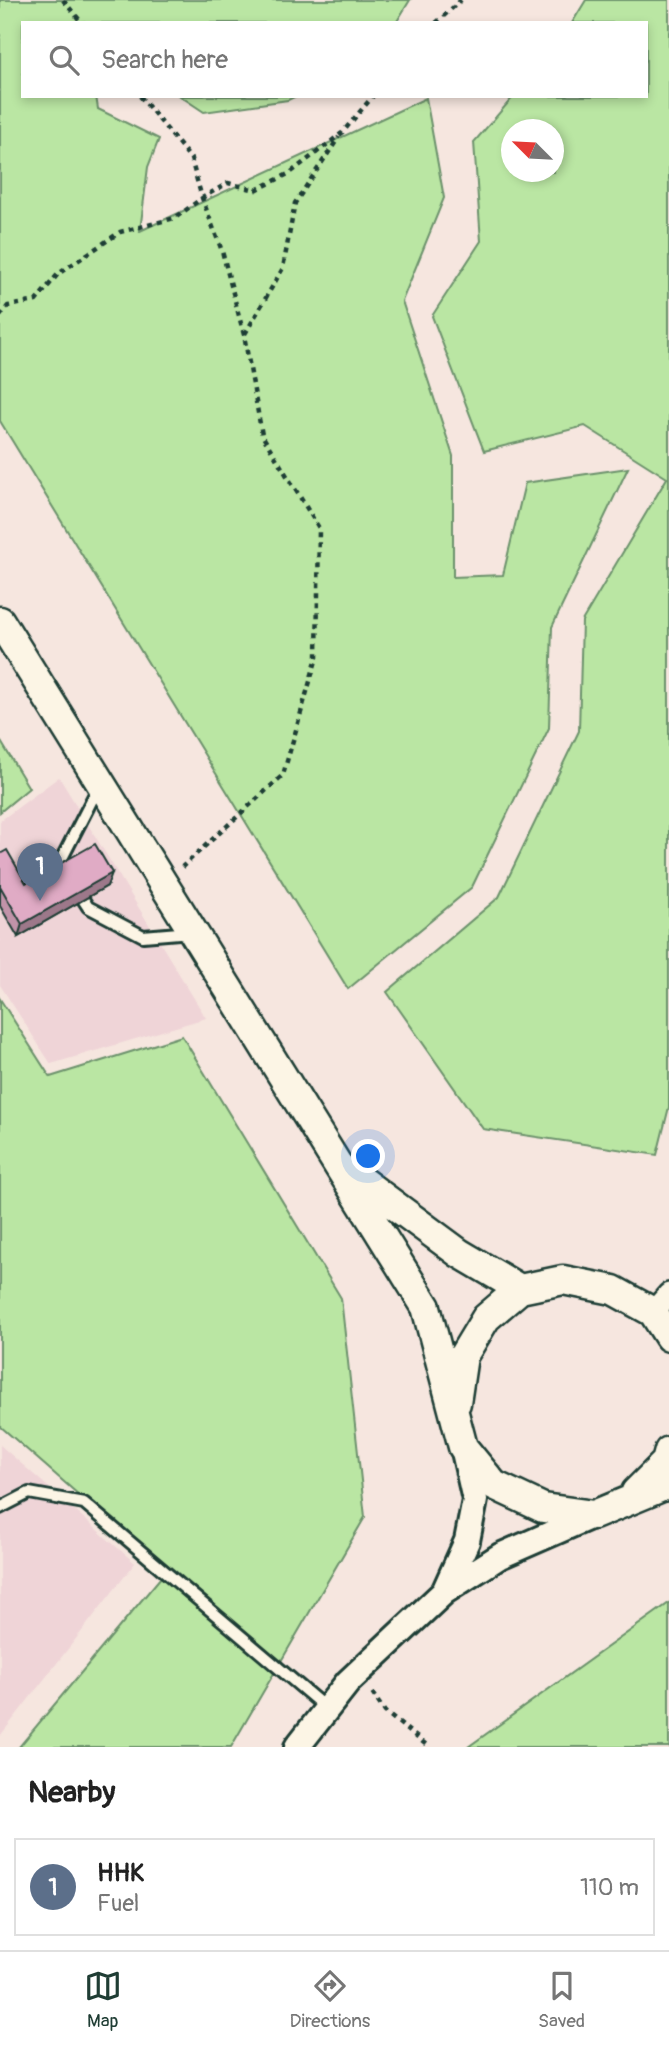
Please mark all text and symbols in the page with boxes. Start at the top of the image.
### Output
search box [21,21,648,98]
icon: search [45,41,83,79]
text: Search here [101,44,228,76]
north arrow [501,119,564,182]
pin: 1 [17,843,63,901]
your location [351,1139,385,1173]
text: Nearby [28,1774,115,1811]
text: ННК [97,1857,145,1889]
text: 1 [49,1873,58,1902]
text: 110 m [580,1873,639,1902]
text: Fuel [97,1889,139,1918]
tab: Map [84,1967,122,2033]
tab: Directions [290,1967,370,2033]
tab: Saved [538,1967,585,2033]

